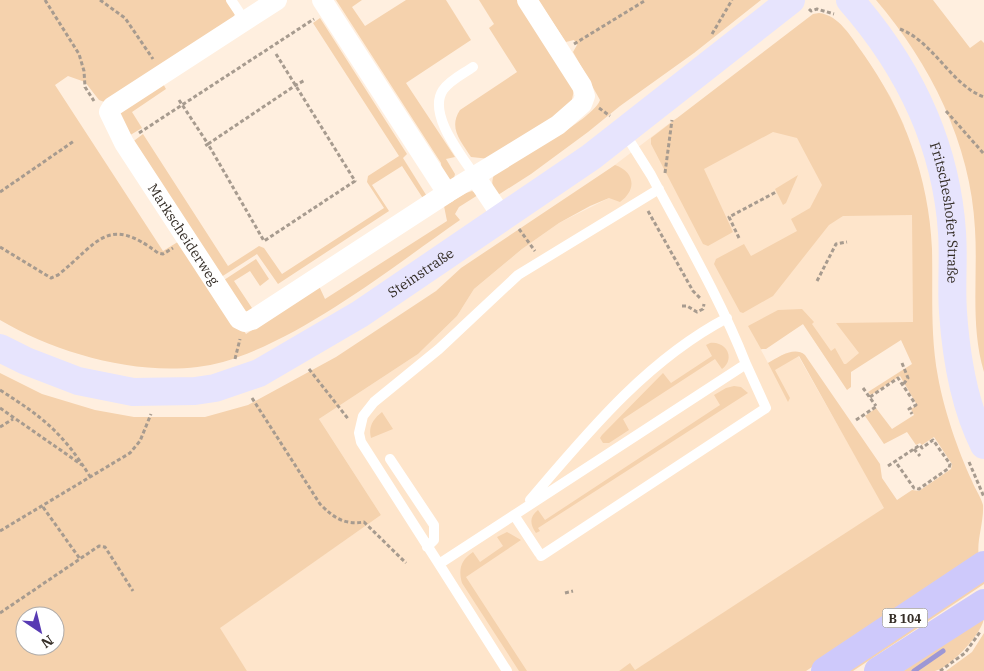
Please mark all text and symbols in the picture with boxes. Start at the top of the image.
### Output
street label: Fritscheshofer Straße [926,140,962,284]
street label: Markscheiderweg [144,180,224,289]
street label: Steinstraße [384,244,457,302]
north arrow [15,606,65,656]
road number: B 104 [882,608,928,628]
text: N [38,631,57,652]

